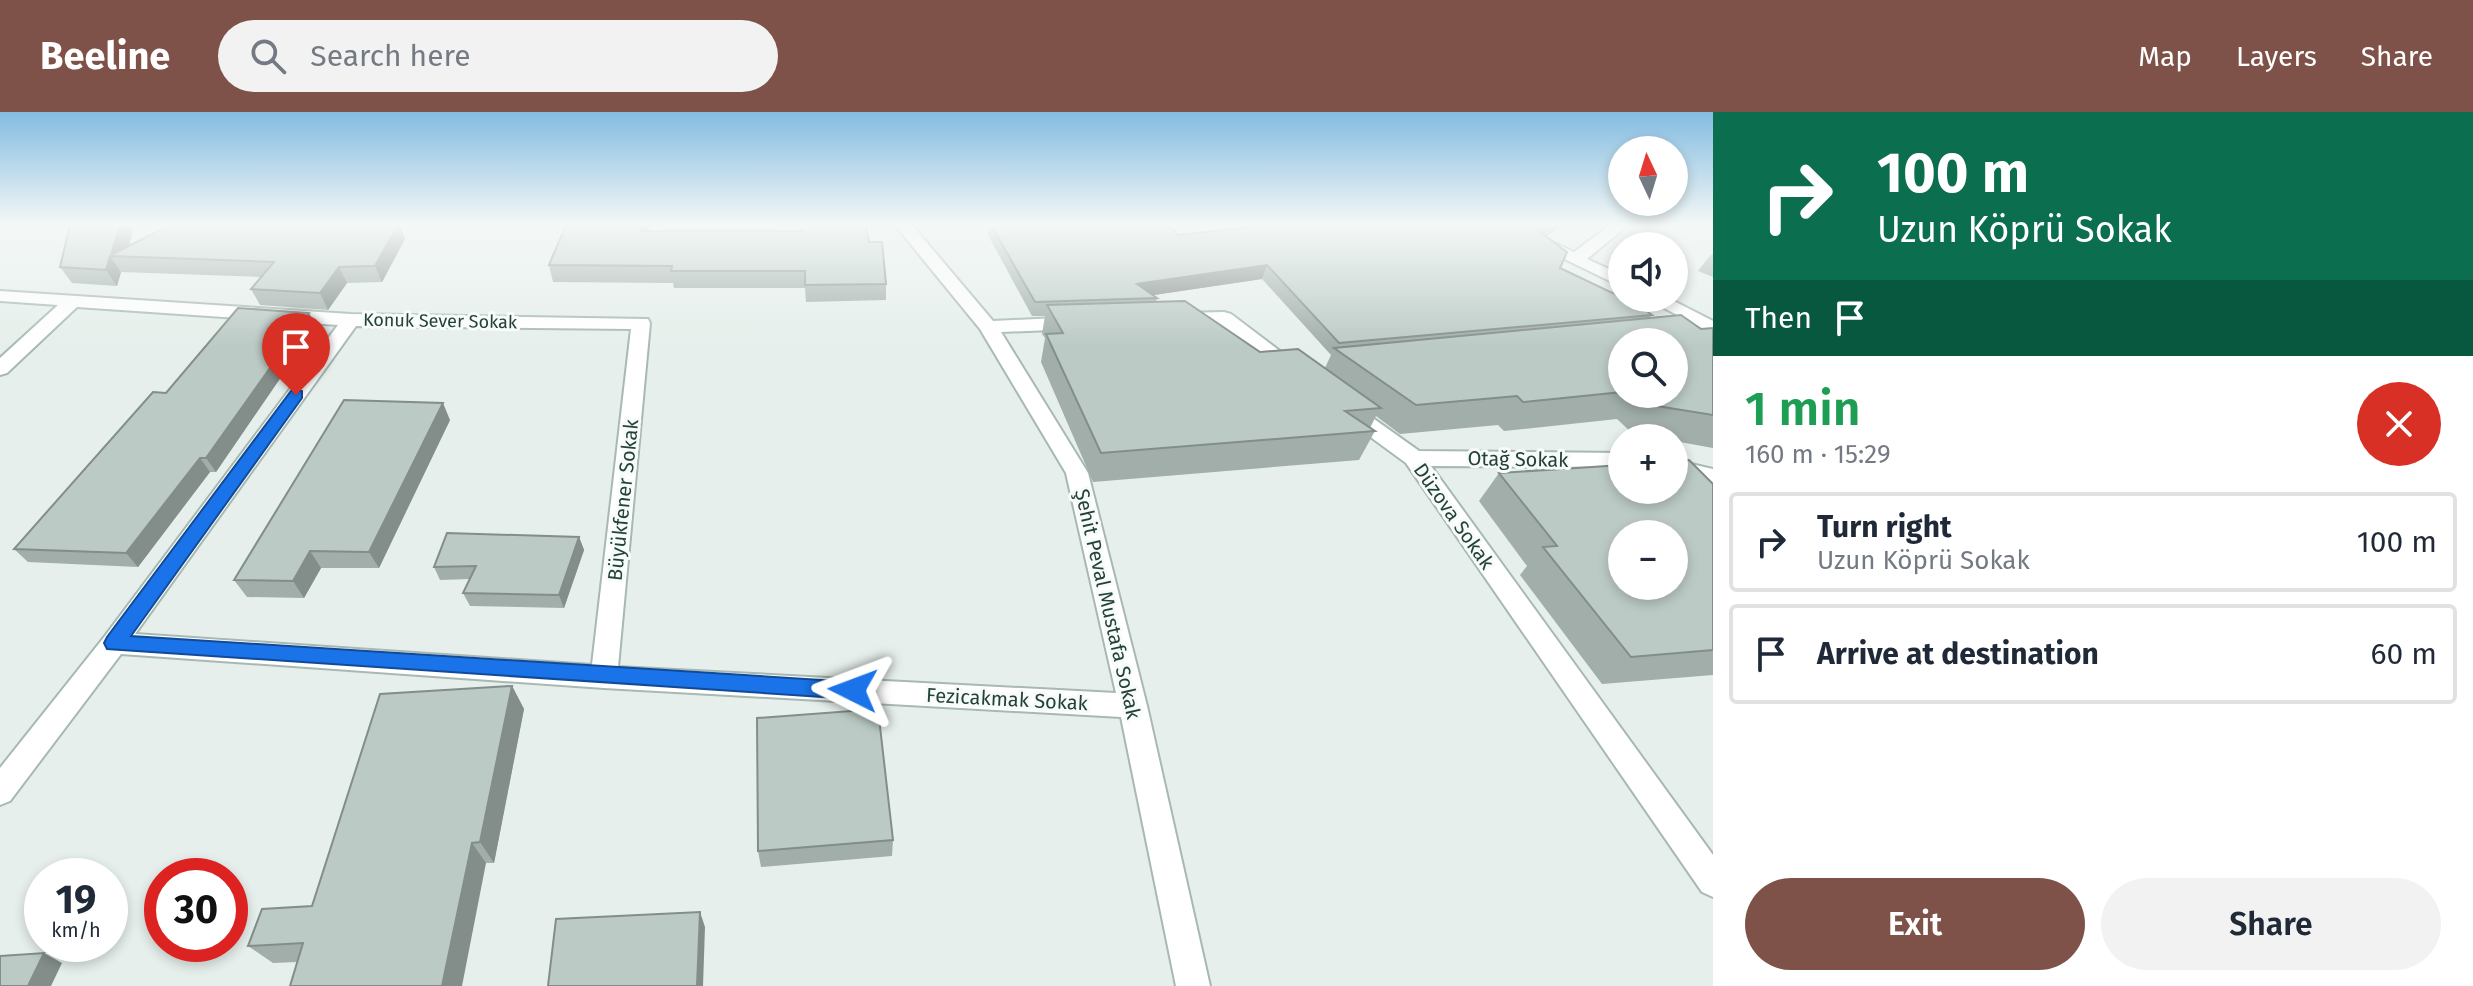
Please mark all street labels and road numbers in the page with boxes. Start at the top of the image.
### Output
street label: Konuk Sever Sokak [363,309,518,333]
street label: Büyükfener Sokak [603,417,643,582]
street label: Otağ Sokak [1467,446,1569,472]
street label: Düzova Sokak [1409,458,1500,574]
street label: Şehit Peval Mustafa Sokak [1069,487,1146,722]
street label: Fezicakmak Sokak [926,683,1089,715]

